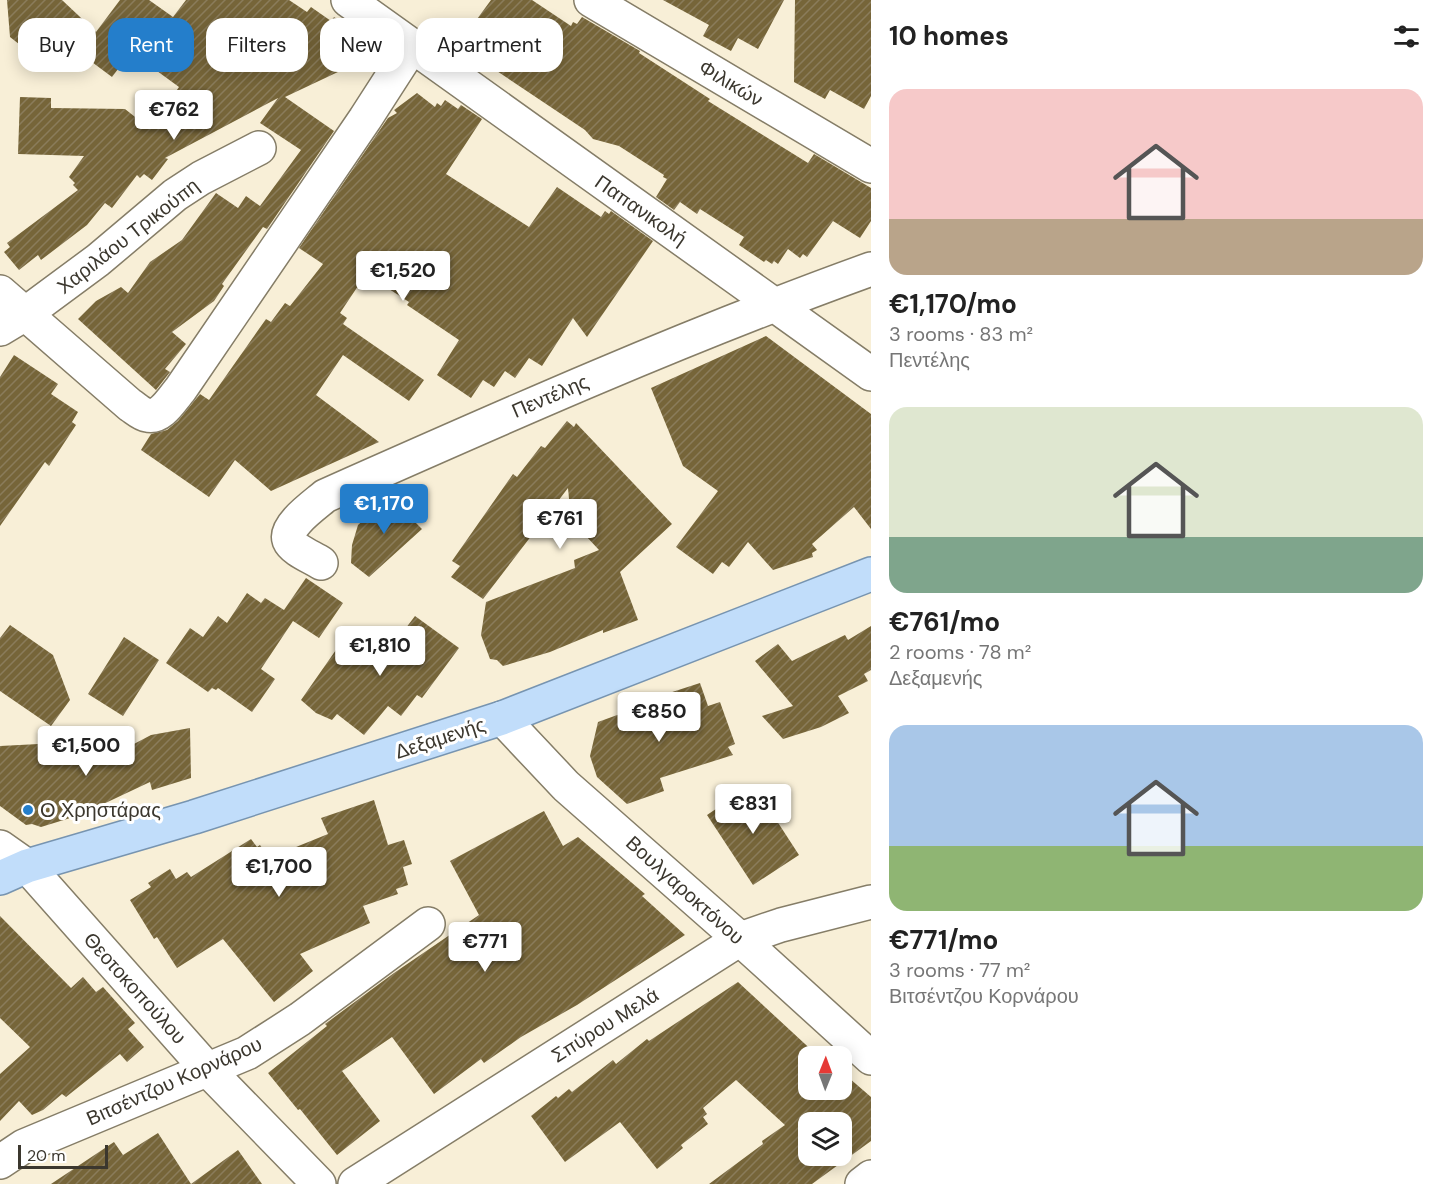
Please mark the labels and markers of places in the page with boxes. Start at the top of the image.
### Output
pin: €762 [138,90,210,141]
pin: €1,520 [354,251,452,302]
pin: €1,170 [335,484,433,535]
pin: €761 [524,499,596,550]
pin: €1,810 [331,626,429,677]
pin: €850 [623,692,695,743]
pin: €1,500 [37,726,135,777]
pin: €831 [717,784,789,835]
place label: Ο Χρηστάρας [40,797,161,823]
marker: Ο Χρηστάρας [21,803,35,817]
pin: €1,700 [230,847,328,898]
pin: €771 [449,922,521,973]

